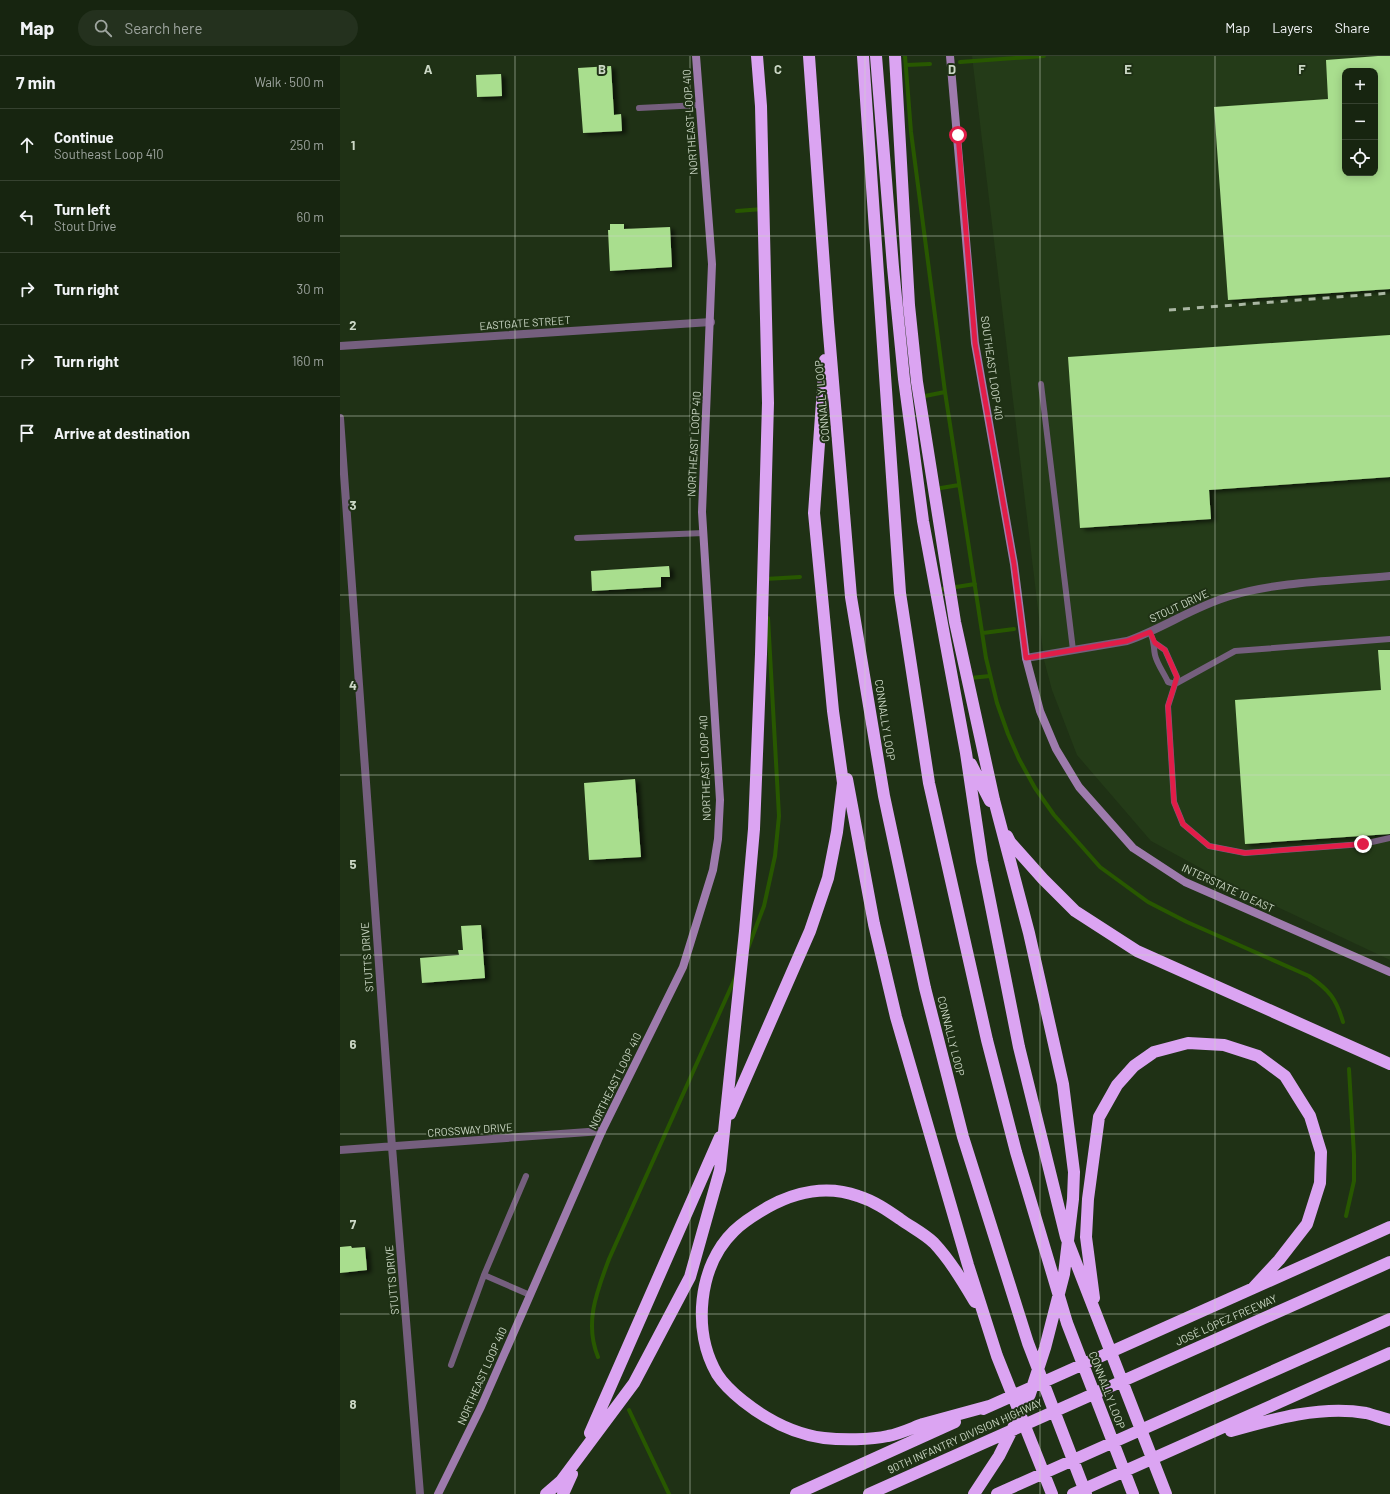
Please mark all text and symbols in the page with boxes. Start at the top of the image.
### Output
search box [78,10,358,46]
text: Map [20,16,54,39]
icon: search [92,17,114,39]
text: Search here [124,19,202,37]
text: Map [1225,19,1250,36]
text: Layers [1272,19,1313,36]
text: Share [1335,19,1370,36]
text: A [424,61,433,77]
text: B [598,61,606,77]
text: C [774,61,782,77]
text: D [948,61,956,77]
text: E [1124,61,1132,77]
text: F [1298,61,1306,77]
map controls [1342,68,1378,176]
button: + [1342,68,1378,104]
street label: NORTHEAST LOOP 410 [679,69,700,175]
text: 7 min [16,72,56,92]
text: Walk · 500 m [254,74,324,90]
button: − [1342,104,1378,140]
route start [949,126,967,144]
text: Continue [54,128,114,146]
icon: ahead [16,134,38,156]
text: 250 m [290,137,324,153]
text: 1 [351,137,355,153]
button: locate [1342,140,1378,176]
text: Southeast Loop 410 [54,146,164,162]
text: Turn left [54,200,110,218]
icon: left [16,206,38,228]
text: 60 m [297,209,324,225]
text: Stout Drive [54,218,116,234]
icon: right [16,278,38,300]
text: Turn right [54,280,119,298]
text: 30 m [297,281,324,297]
street label: EASTGATE STREET [479,313,571,332]
street label: SOUTHEAST LOOP 410 [979,315,1006,421]
text: 2 [349,317,357,333]
icon: right [16,350,38,372]
text: Turn right [54,352,119,370]
text: 160 m [292,353,324,369]
street label: CONNALLY LOOP [811,359,832,442]
street label: NORTHEAST LOOP 410 [684,391,703,497]
icon: arrive [16,422,38,444]
text: Arrive at destination [54,424,190,442]
text: 3 [349,497,357,513]
street label: STOUT DRIVE [1147,586,1211,625]
text: 4 [349,677,357,693]
street label: CONNALLY LOOP [873,678,898,762]
street label: NORTHEAST LOOP 410 [696,715,713,821]
route end [1354,835,1372,853]
text: 5 [349,856,357,872]
street label: INTERSTATE 10 EAST [1180,860,1277,915]
street label: STUTTS DRIVE [358,921,375,992]
street label: CONNALLY LOOP [935,995,968,1078]
street label: NORTHEAST LOOP 410 [586,1030,644,1131]
text: 6 [350,1036,357,1052]
street label: CROSSWAY DRIVE [427,1120,513,1139]
text: 7 [350,1216,357,1232]
street label: STUTTS DRIVE [382,1244,401,1316]
street label: JOSÉ LÓPEZ FREEWAY [1173,1291,1279,1348]
street label: NORTHEAST LOOP 410 [454,1325,509,1427]
street label: CONNALLY LOOP [1087,1349,1128,1431]
street label: 90TH INFANTRY DIVISION HIGHWAY [885,1395,1044,1476]
text: 8 [349,1396,357,1412]

